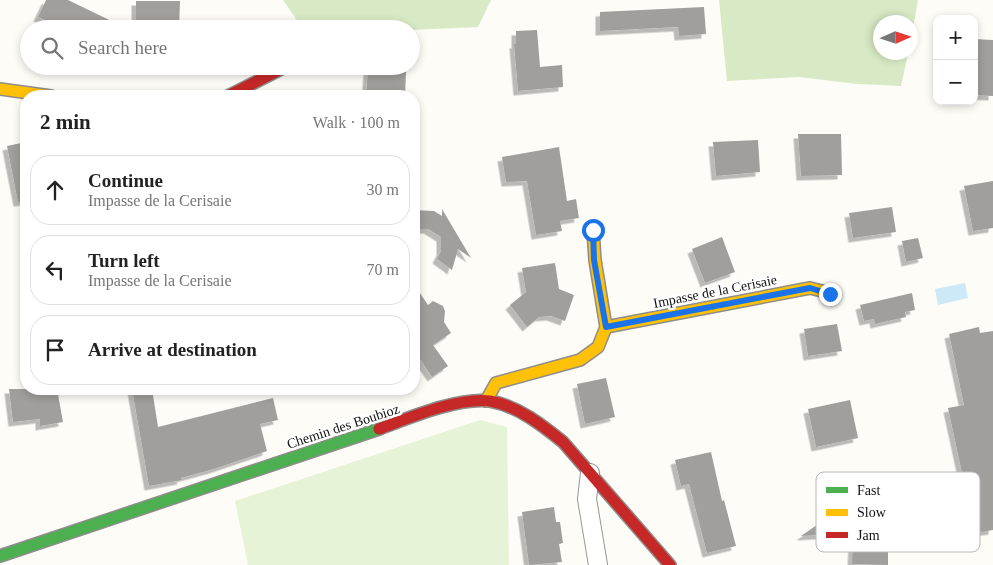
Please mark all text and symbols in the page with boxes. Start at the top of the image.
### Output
north arrow [873,15,918,60]
map controls [933,15,978,105]
button: + [933,15,978,60]
search box [20,20,420,75]
icon: search [38,34,66,62]
text: Search here [78,37,167,58]
button: − [933,60,978,105]
text: 2 min [40,110,91,134]
text: Walk · 100 m [313,114,400,131]
text: Continue [88,170,163,191]
icon: ahead [41,176,69,204]
text: 30 m [367,181,399,198]
text: Impasse de la Cerisaie [88,192,232,209]
route start [582,219,605,242]
text: Turn left [88,250,160,271]
icon: left [41,256,69,284]
text: 70 m [367,261,399,278]
text: Impasse de la Cerisaie [88,272,232,289]
street label: Impasse de la Cerisaie [652,272,778,311]
route end [819,283,842,306]
icon: arrive [41,336,69,364]
text: Arrive at destination [88,339,257,360]
street label: Chemin des Boubioz [285,401,401,452]
legend [816,472,980,552]
text: Fast [857,483,880,498]
text: Slow [857,505,887,520]
text: Jam [857,528,880,543]

